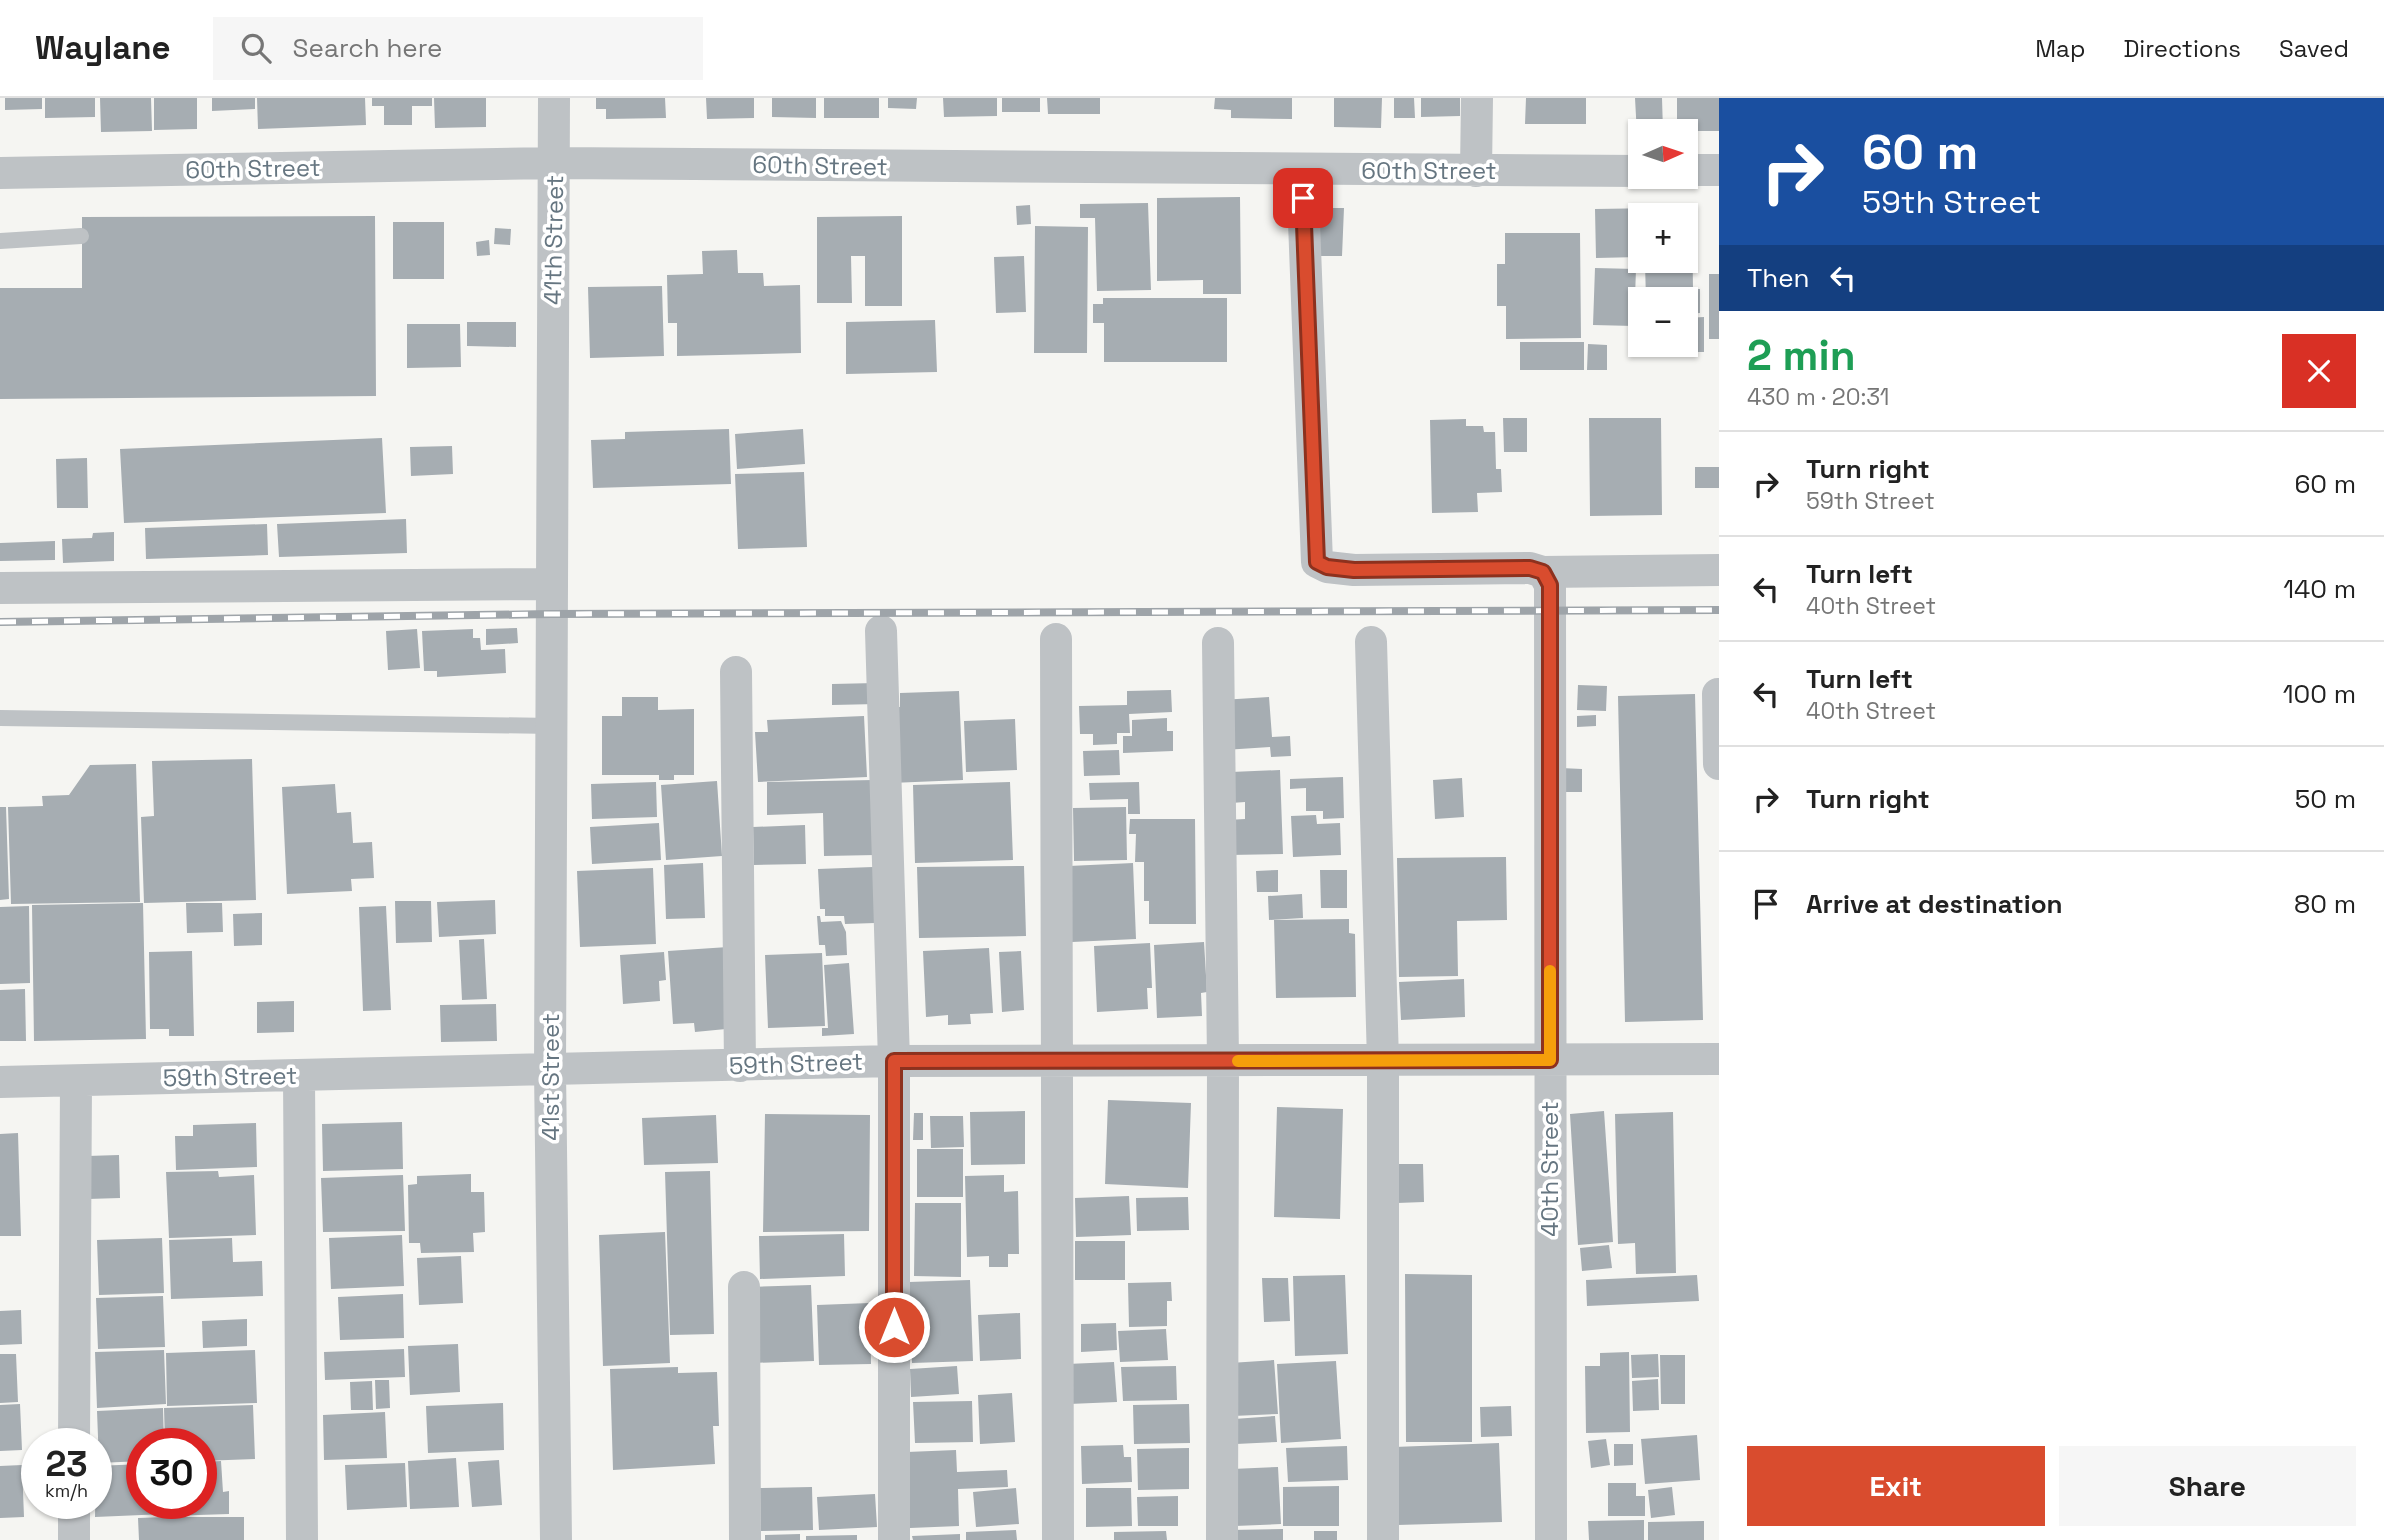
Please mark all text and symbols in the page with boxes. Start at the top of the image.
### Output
search box [213,17,703,80]
text: Waylane [35,27,171,69]
icon: search [237,29,275,67]
text: Search here [293,31,442,65]
text: Map [2035,33,2085,64]
text: Directions [2123,33,2241,64]
text: Saved [2279,33,2349,64]
north arrow [1628,119,1698,189]
map controls [1628,119,1698,357]
text: 60 m [1862,121,1978,183]
icon: right [1747,126,1838,217]
street label: 60th Street [752,149,888,182]
street label: 60th Street [185,152,321,185]
street label: 60th Street [1361,155,1497,186]
pin [1273,168,1333,228]
street label: 41th Street [537,175,570,305]
icon: arrive [1284,179,1322,217]
text: 59th Street [1862,182,2041,222]
button: + [1628,203,1698,273]
icon: left [1824,259,1862,297]
text: Then [1747,261,1810,295]
button: − [1628,287,1698,357]
text: 2 min [1747,329,1856,382]
button: close [2282,334,2356,408]
text: 430 m · 20:31 [1747,382,1889,412]
text: Turn right [1806,452,1930,486]
icon: right [1747,465,1785,503]
text: 60 m [2294,467,2356,501]
text: 59th Street [1806,486,1935,516]
text: Turn left [1806,557,1913,591]
icon: left [1747,570,1785,608]
text: 140 m [2283,572,2356,606]
text: 40th Street [1806,591,1936,621]
text: Turn left [1806,662,1913,696]
icon: left [1747,675,1785,713]
text: 100 m [2283,677,2356,711]
text: 40th Street [1806,696,1936,726]
icon: right [1747,780,1785,818]
text: Turn right [1806,782,1930,816]
text: 50 m [2295,782,2356,816]
icon: arrive [1747,885,1785,923]
text: Arrive at destination [1806,887,2063,921]
text: 80 m [2294,887,2356,921]
street label: 41st Street [535,1013,566,1141]
street label: 59th Street [728,1046,864,1081]
street label: 59th Street [163,1060,297,1093]
street label: 40th Street [1534,1101,1565,1237]
position arrow [857,1290,931,1364]
speed limit sign: 30 [126,1428,217,1519]
text: 23 [45,1442,88,1486]
button: Exit [1747,1446,2045,1526]
button: Share [2059,1446,2356,1526]
text: km/h [45,1479,88,1502]

